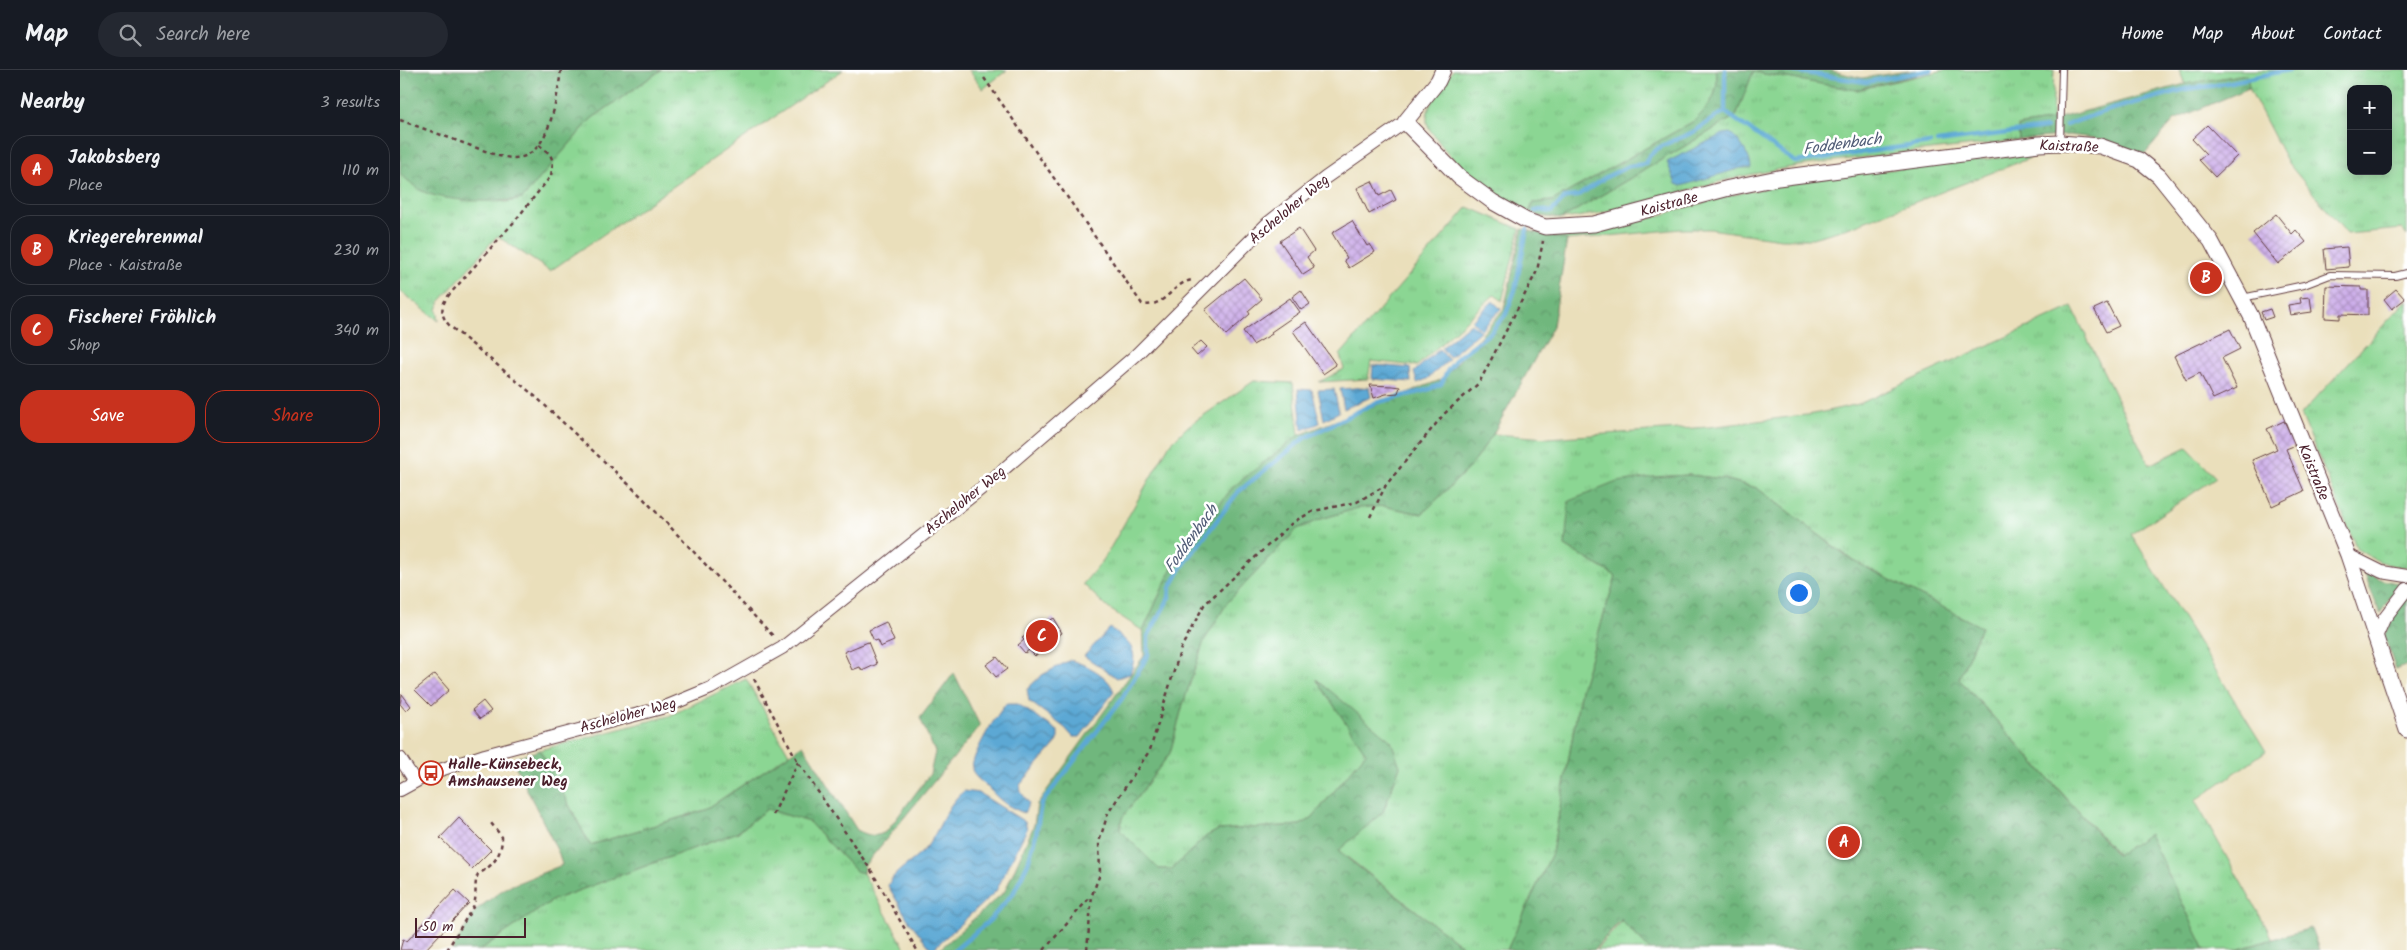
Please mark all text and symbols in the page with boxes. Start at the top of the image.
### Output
search box [98,12,448,57]
text: Map [25,15,68,54]
text: Search here [156,20,250,50]
text: Home [2121,20,2164,49]
text: Map [2192,20,2223,49]
text: About [2251,20,2295,49]
text: Contact [2323,20,2382,49]
icon: search [116,21,144,49]
map controls [2347,85,2392,175]
button: + [2347,85,2392,130]
text: Nearby [20,86,85,119]
text: 3 results [321,90,380,115]
water label: Foddenbach [1801,126,1884,162]
button: − [2347,130,2392,175]
street label: Kaistraße [2039,134,2099,160]
text: Jakobsberg [68,143,161,173]
text: A [32,158,42,183]
text: 110 m [342,158,379,183]
street label: Ascheloher Weg [1244,169,1335,251]
text: Place [68,173,102,198]
street label: Kaistraße [1638,186,1701,224]
text: Kriegerehrenmal [68,223,203,253]
text: B [32,238,42,263]
text: 230 m [333,238,379,263]
text: Place · Kaistraße [68,253,182,278]
pin: B [2190,259,2222,297]
text: Fischerei Fröhlich [68,303,216,333]
text: C [32,318,42,343]
text: 340 m [334,318,379,343]
text: Shop [68,333,100,358]
button: Save [20,390,195,443]
button: Share [205,390,380,443]
street label: Kaistraße [2291,440,2335,505]
street label: Ascheloher Weg [920,460,1012,541]
water label: Foddenbach [1158,498,1225,578]
your location [1786,580,1812,606]
pin: C [1026,617,1058,655]
street label: Ascheloher Weg [577,692,679,740]
place label: Halle-Künsebeck, Amshausener Weg [448,753,568,794]
bus stop icon: Halle-Künsebeck, Amshausener Weg [418,760,444,786]
pin: A [1828,823,1860,861]
scale bar [415,915,526,938]
text: 50 m [422,916,453,938]

